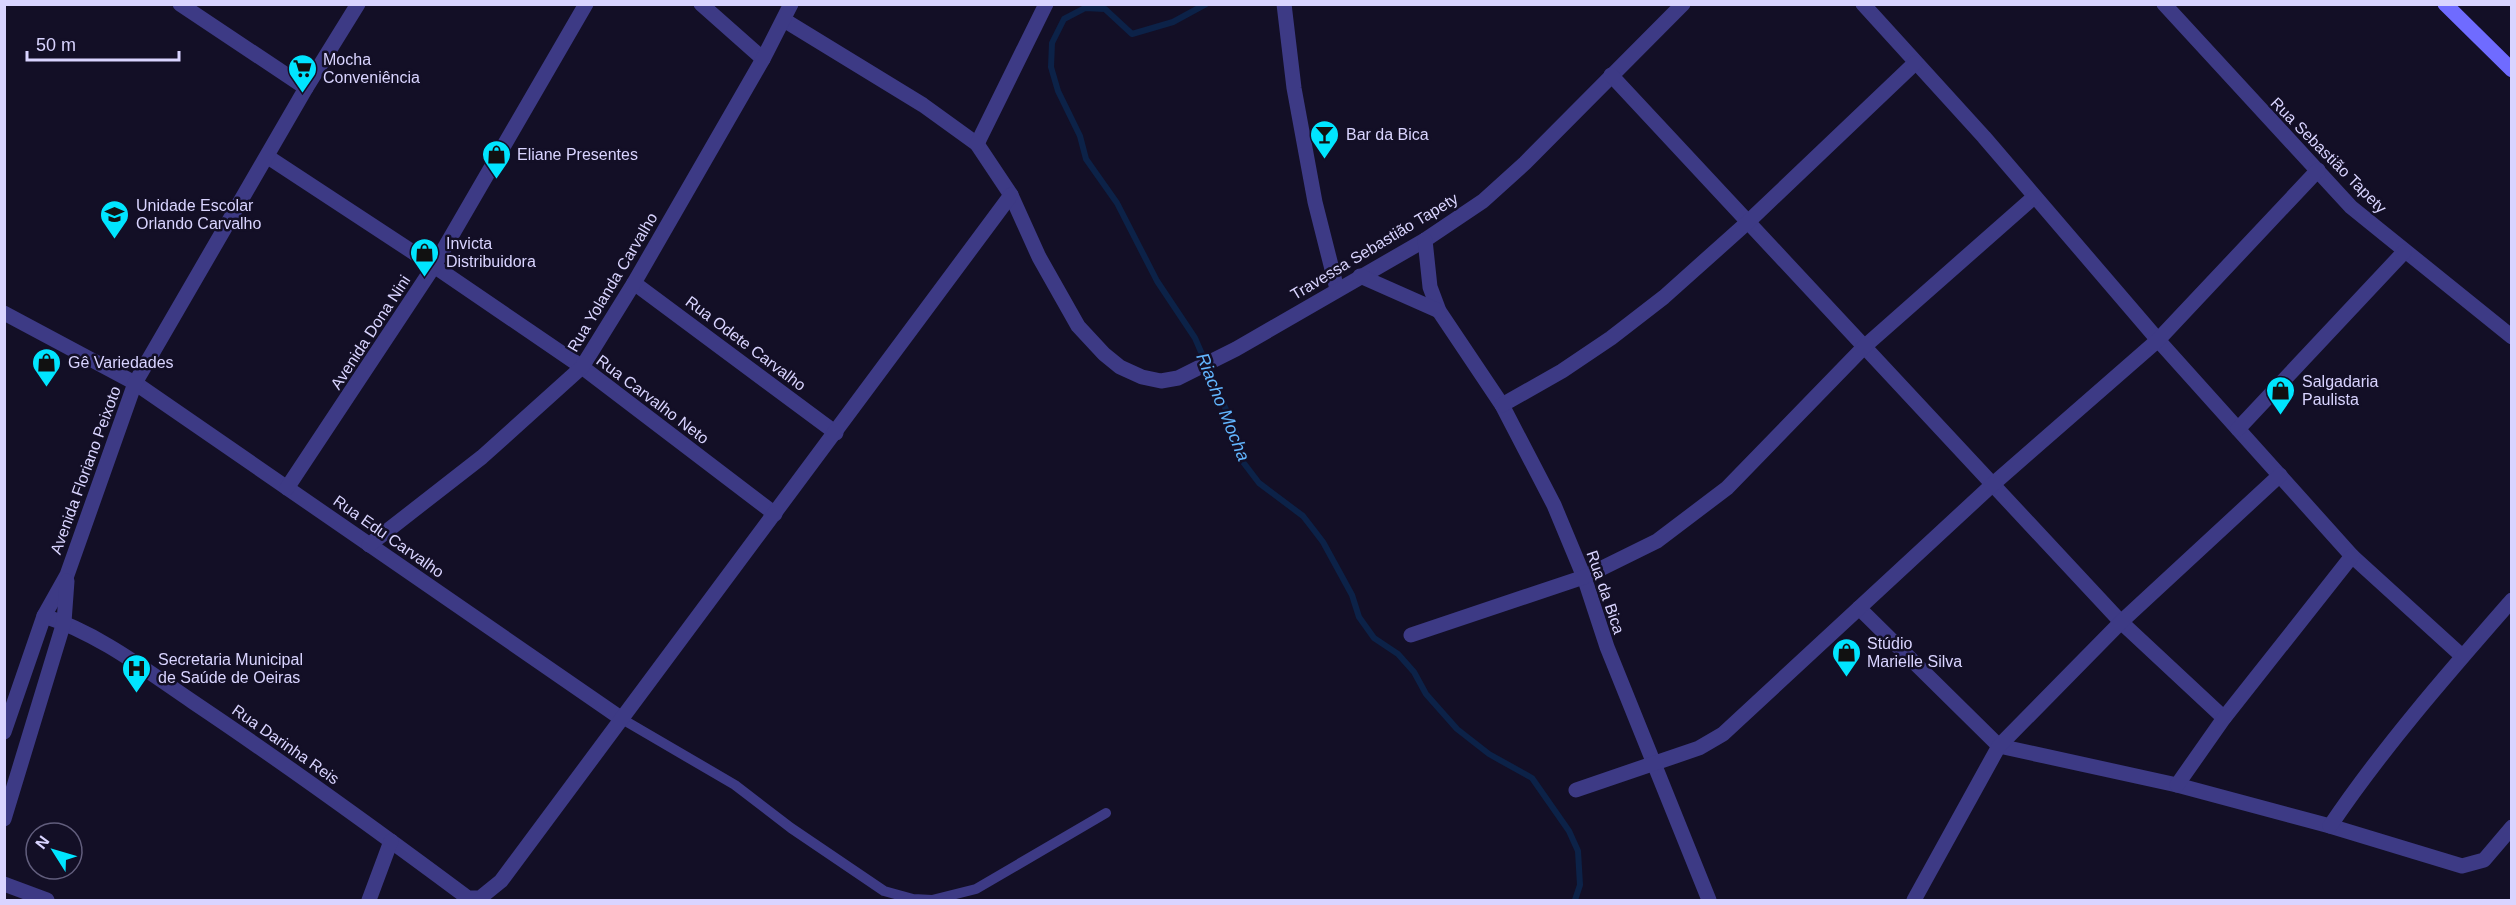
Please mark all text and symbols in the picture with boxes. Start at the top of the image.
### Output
scale bar [27,24,178,62]
text: 50 m [36,35,76,55]
place label: Mocha Conveniência [323,51,420,86]
supermarket icon: Mocha Conveniência [286,52,318,94]
street label: Rua Sebastião Tapety [2267,94,2390,217]
bar icon: Bar da Bica [1309,118,1341,160]
place label: Bar da Bica [1346,126,1429,143]
shop icon: Eliane Presentes [480,138,512,180]
place label: Eliane Presentes [517,146,638,163]
street label: Travessa Sebastião Tapety [1288,190,1461,303]
place label: Unidade Escolar Orlando Carvalho [136,197,262,232]
school or university icon: Unidade Escolar Orlando Carvalho [99,198,131,240]
street label: Rua Yolanda Carvalho [564,210,661,355]
place label: Invicta Distribuidora [446,235,536,270]
shop icon: Invicta Distribuidora [409,236,441,278]
street label: Avenida Dona Nini [327,272,414,392]
street label: Rua Odete Carvalho [682,293,809,394]
shop icon: Gê Variedades [31,346,63,388]
water label: Riacho Mocha [1192,350,1254,464]
street label: Rua Carvalho Neto [593,352,712,447]
place label: Gê Variedades [68,354,174,371]
place label: Salgadaria Paulista [2302,373,2379,408]
shop icon: Salgadaria Paulista [2265,374,2297,416]
street label: Avenida Floriano Peixoto [47,384,124,557]
street label: Rua Edu Carvalho [330,492,447,581]
street label: Rua da Bica [1583,548,1628,636]
place label: Stúdio Marielle Silva [1867,635,1962,670]
shop icon: Stúdio Marielle Silva [1830,636,1862,678]
place label: Secretaria Municipal de Saúde de Oeiras [158,651,303,686]
hospital icon: Secretaria Municipal de Saúde de Oeiras [121,652,153,694]
street label: Rua Darinha Reis [229,701,342,788]
north arrow [24,821,84,881]
text: N [32,833,53,852]

